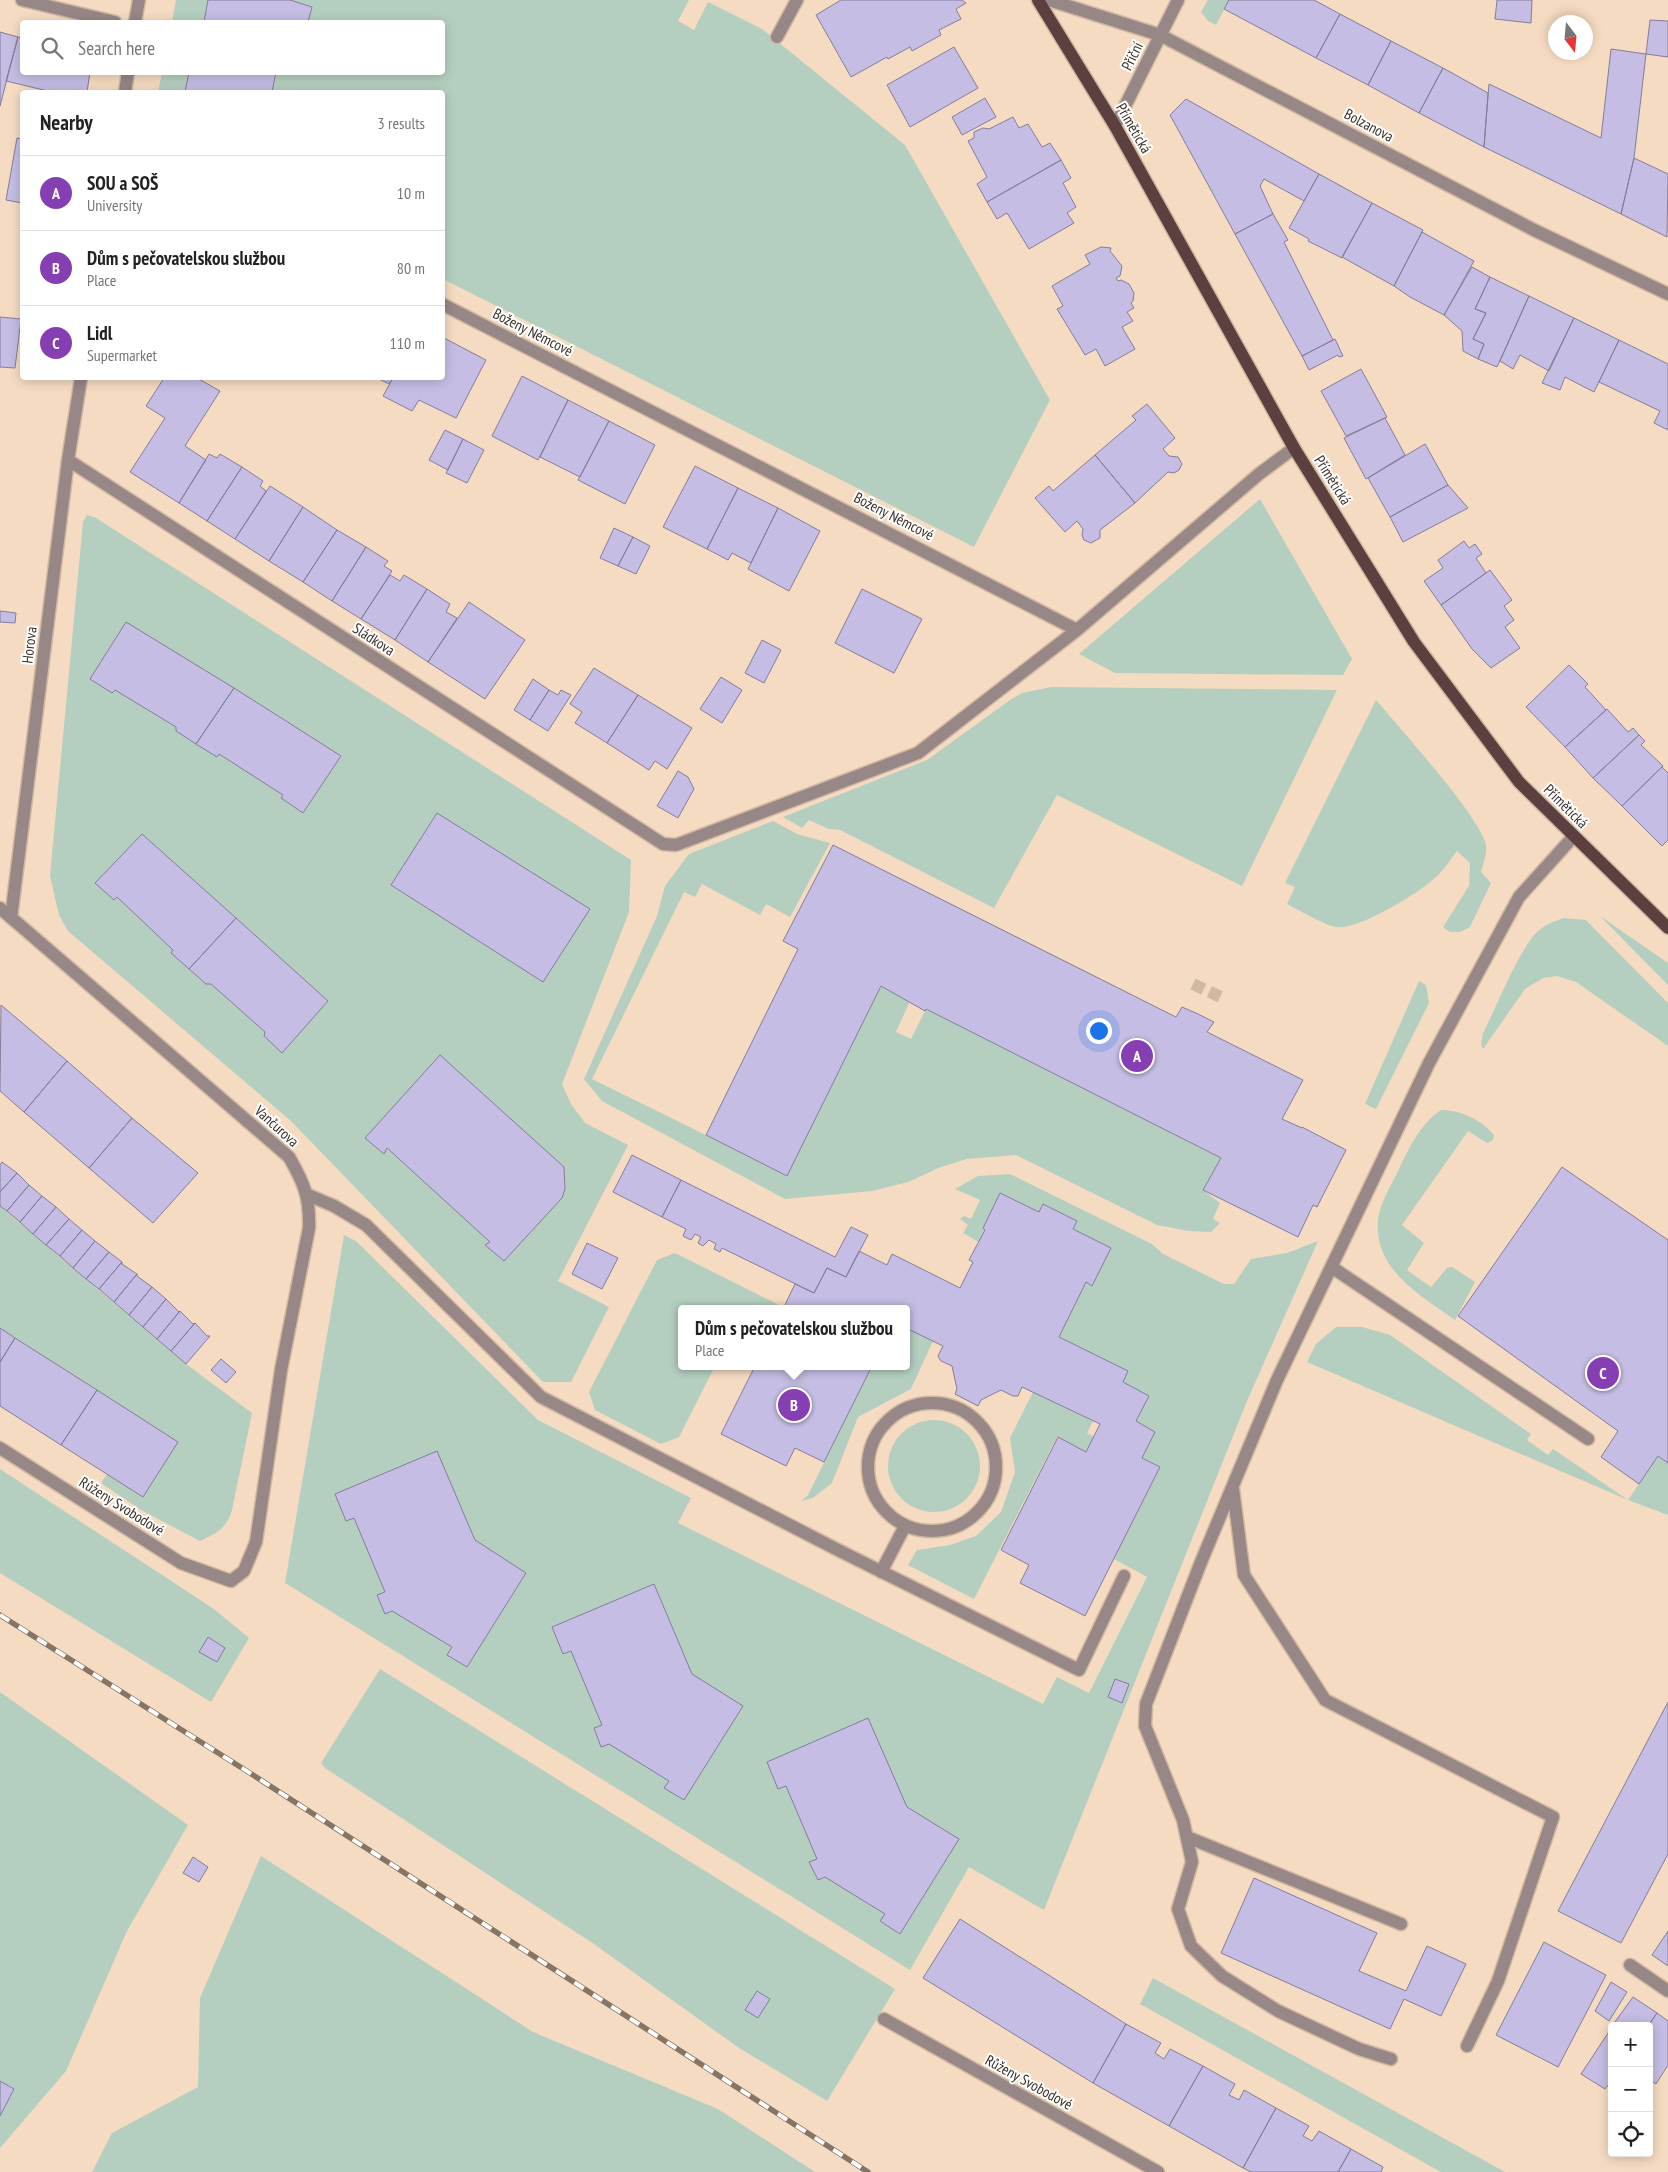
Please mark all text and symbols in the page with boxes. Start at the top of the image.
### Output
north arrow [1548,15,1593,60]
search box [20,20,445,75]
icon: search [38,34,66,62]
text: Search here [78,36,155,60]
street label: Příční [1117,38,1147,73]
street label: Přímětická [1112,100,1156,156]
street label: Bolzanova [1341,104,1397,146]
text: Nearby [40,109,93,136]
text: 3 results [378,113,425,133]
text: SOU a SOŠ [87,171,158,195]
text: A [52,183,60,203]
text: 10 m [397,183,425,203]
text: University [87,195,142,215]
text: Dům s pečovatelskou službou [87,246,285,270]
text: B [52,258,60,278]
text: 80 m [397,258,425,278]
text: Place [87,270,116,290]
street label: Boženy Němcové [490,304,576,360]
text: Lidl [87,321,112,345]
text: C [52,333,60,353]
text: 110 m [390,333,425,353]
text: Supermarket [87,345,157,365]
street label: Přímětická [1310,452,1356,508]
street label: Boženy Němcové [851,488,937,544]
street label: Sládkova [349,618,399,660]
street label: Horova [17,626,41,664]
street label: Přímětická [1540,780,1592,832]
your location [1086,1018,1112,1044]
pin: A [1121,1037,1153,1075]
street label: Vančurova [250,1101,303,1151]
popup [678,1305,910,1370]
text: Dům s pečovatelskou službou [695,1316,893,1340]
text: Place [695,1340,724,1360]
pin: C [1587,1354,1619,1392]
pin: B [778,1386,810,1424]
street label: Růženy Svobodové [76,1472,168,1540]
map controls [1608,2022,1653,2157]
button: + [1608,2022,1653,2067]
street label: Růženy Svobodové [982,2050,1076,2114]
button: − [1608,2067,1653,2112]
button: locate [1608,2112,1653,2157]

